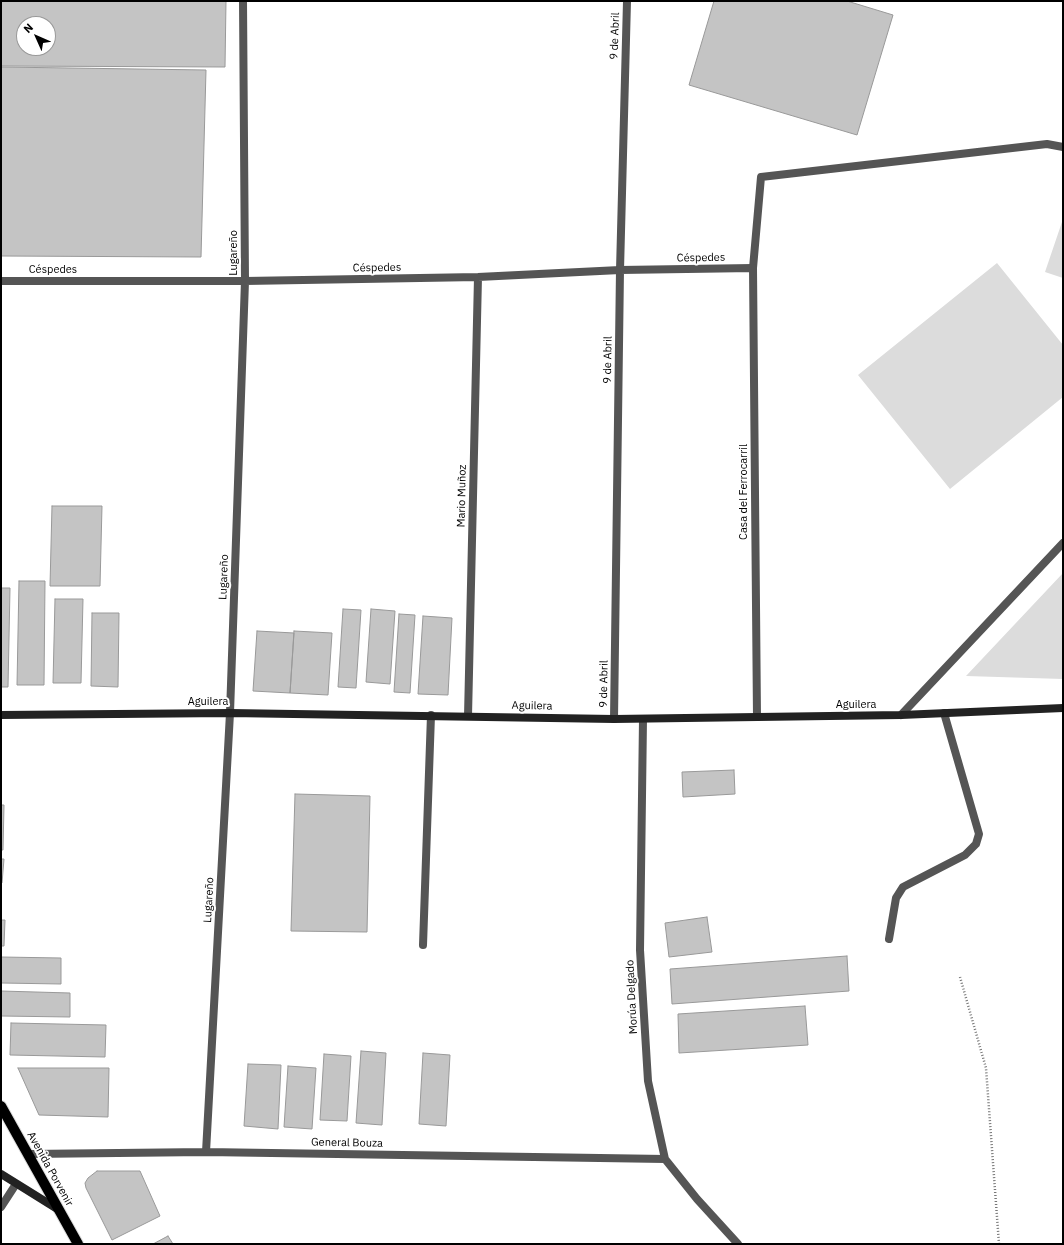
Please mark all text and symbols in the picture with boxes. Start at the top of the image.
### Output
street label: 9 de Abril [608,12,622,60]
north arrow [16,16,56,56]
text: N [20,20,36,36]
street label: Lugareño [227,230,241,276]
street label: Céspedes [677,251,725,265]
street label: Céspedes [353,261,401,275]
street label: Céspedes [29,263,77,277]
street label: 9 de Abril [601,336,615,384]
street label: Casa del Ferrocarril [737,444,751,540]
street label: Mario Muñoz [455,464,469,528]
street label: Lugareño [217,554,231,600]
street label: 9 de Abril [597,660,611,708]
street label: Aguilera [188,695,228,709]
street label: Aguilera [836,698,876,712]
street label: Aguilera [512,699,552,713]
street label: Lugareño [201,877,217,923]
street label: Morúa Delgado [623,959,641,1035]
street label: Avenida Porvenir [24,1129,76,1209]
street label: General Bouza [311,1136,383,1150]

